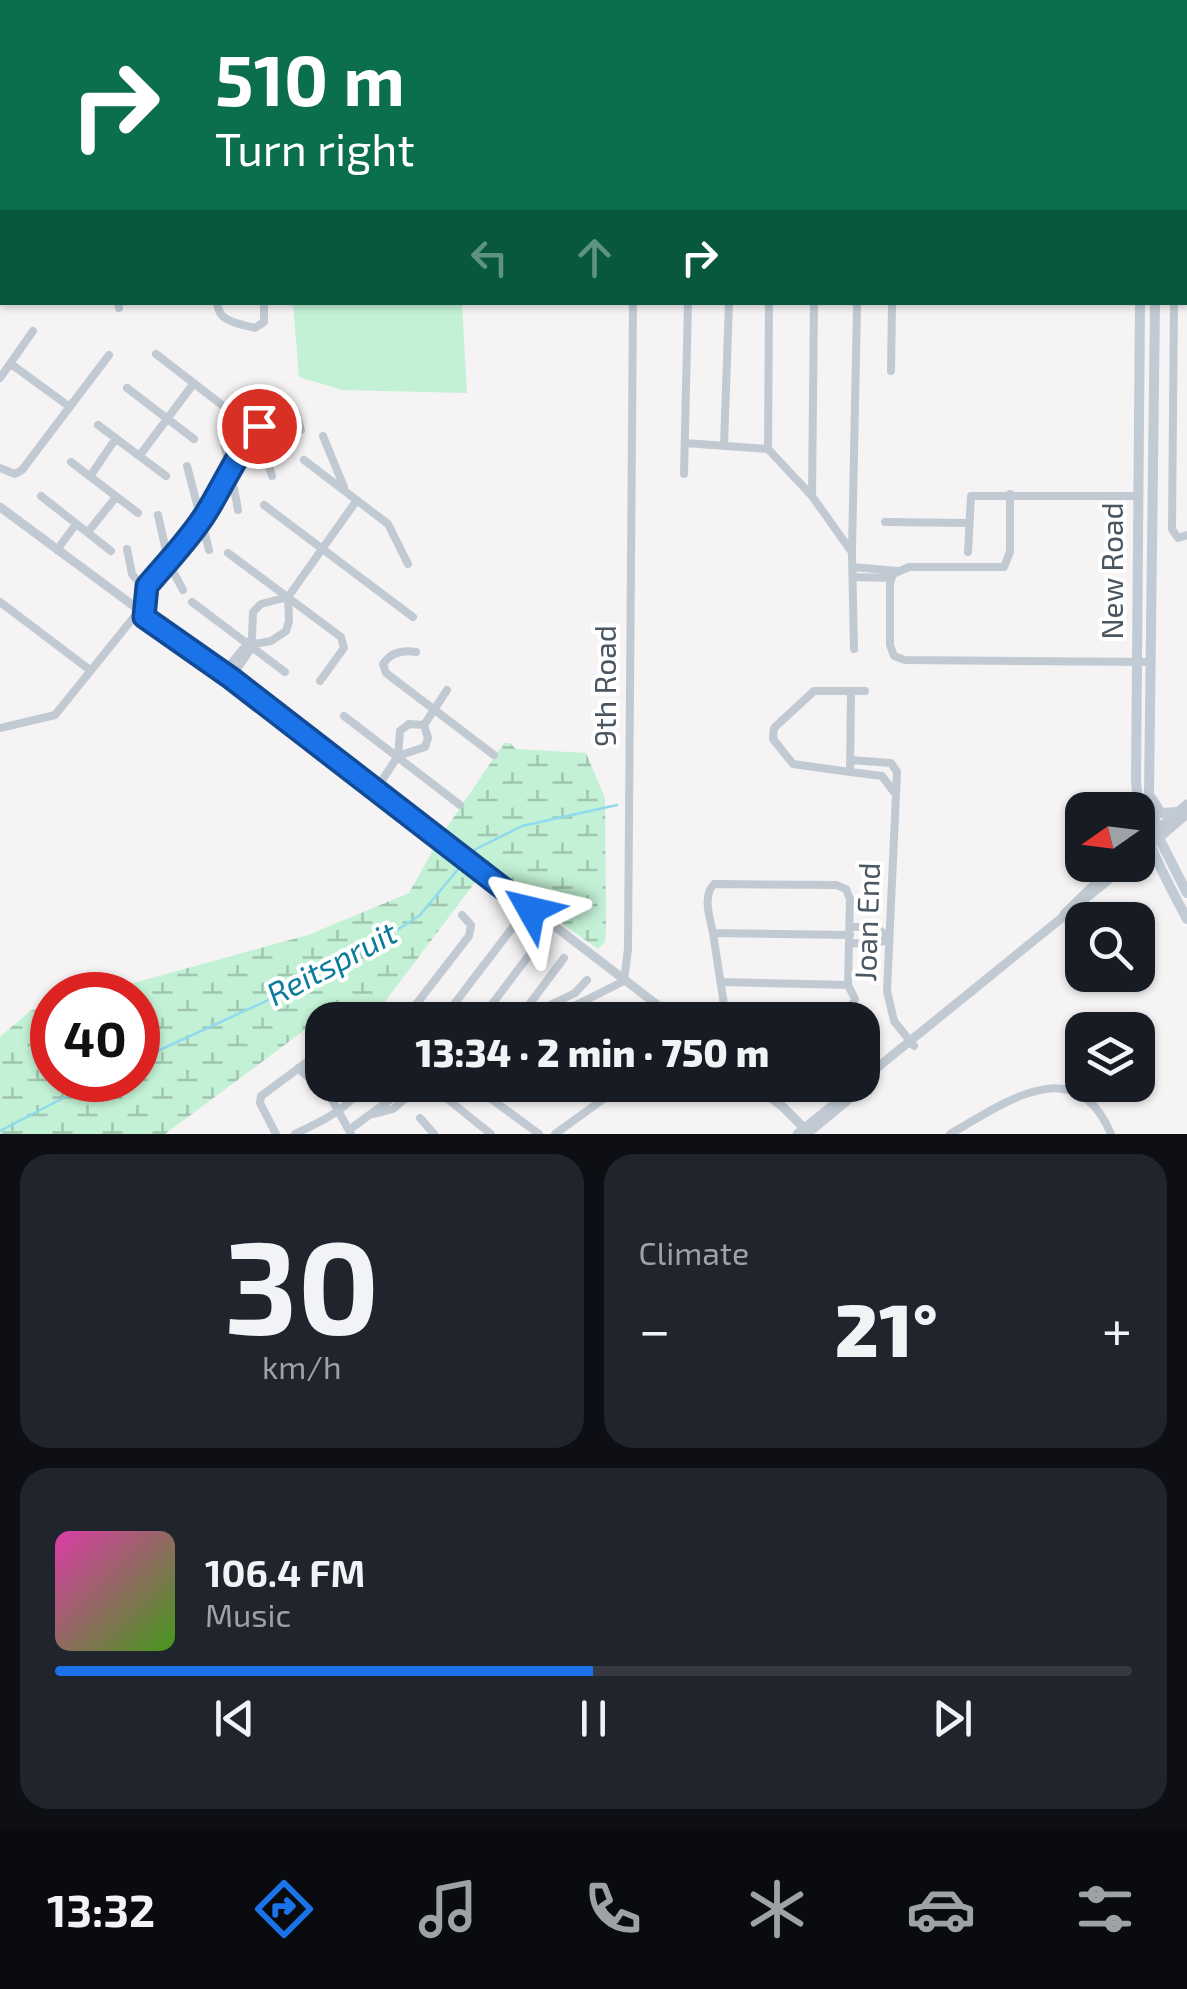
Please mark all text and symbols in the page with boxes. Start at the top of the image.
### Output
text: 510 m [215,36,405,120]
icon: right [50,40,180,170]
text: Turn right [215,121,415,175]
icon: left [462,230,517,285]
icon: ahead [567,230,622,285]
icon: right [672,230,727,285]
pin [217,384,302,469]
icon: arrive [232,399,287,454]
street label: New Road [1093,502,1129,640]
street label: 9th Road [586,625,622,747]
north arrow [1065,792,1155,882]
map controls [1065,792,1155,1102]
position arrow [479,858,583,962]
street label: Joan End [846,862,886,982]
button: search [1065,902,1155,992]
water label: Reitspruit [259,912,404,1013]
speed limit sign: 40 [30,972,160,1102]
button: layers [1065,1012,1155,1102]
text: 13:34 · 2 min · 750 m [416,1029,769,1075]
text: 30 [224,1204,380,1360]
text: Climate [639,1233,749,1271]
text: 21° [835,1282,938,1372]
text: − [639,1295,671,1361]
text: + [1102,1295,1132,1361]
text: km/h [262,1347,341,1385]
text: 106.4 FM [205,1549,365,1595]
text: Music [205,1595,291,1633]
icon: previous [207,1691,262,1746]
icon: pause [566,1691,621,1746]
icon: next [925,1691,980,1746]
icon: directions [249,1874,319,1944]
icon: music [413,1874,483,1944]
icon: phone [578,1874,648,1944]
icon: climate [742,1874,812,1944]
icon: car [906,1874,976,1944]
icon: filters [1070,1874,1140,1944]
text: 13:32 [47,1882,155,1936]

